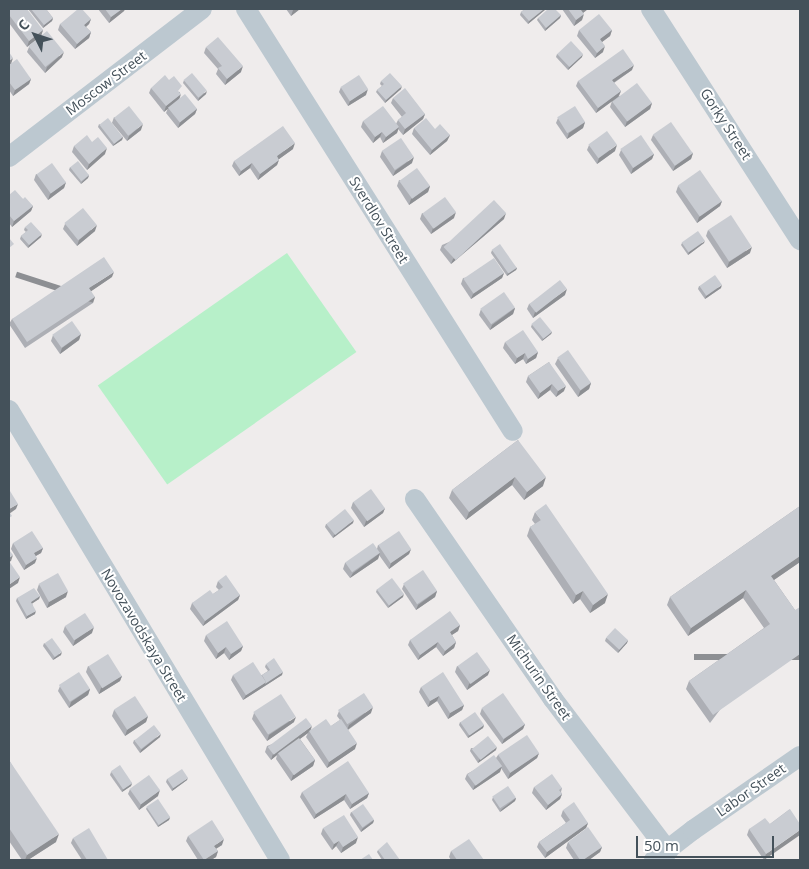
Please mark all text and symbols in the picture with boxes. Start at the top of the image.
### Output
north arrow [10,10,60,60]
text: С [13,15,33,34]
street label: Moscow Street [62,47,150,119]
street label: Gorky Street [697,85,755,163]
street label: Sverdlov Street [346,174,412,266]
street label: Novozavodskaya Street [98,566,190,704]
street label: Michurin Street [503,631,575,723]
street label: Labor Street [713,760,789,820]
scale bar [639,826,776,858]
text: 50 m [644,835,679,855]

